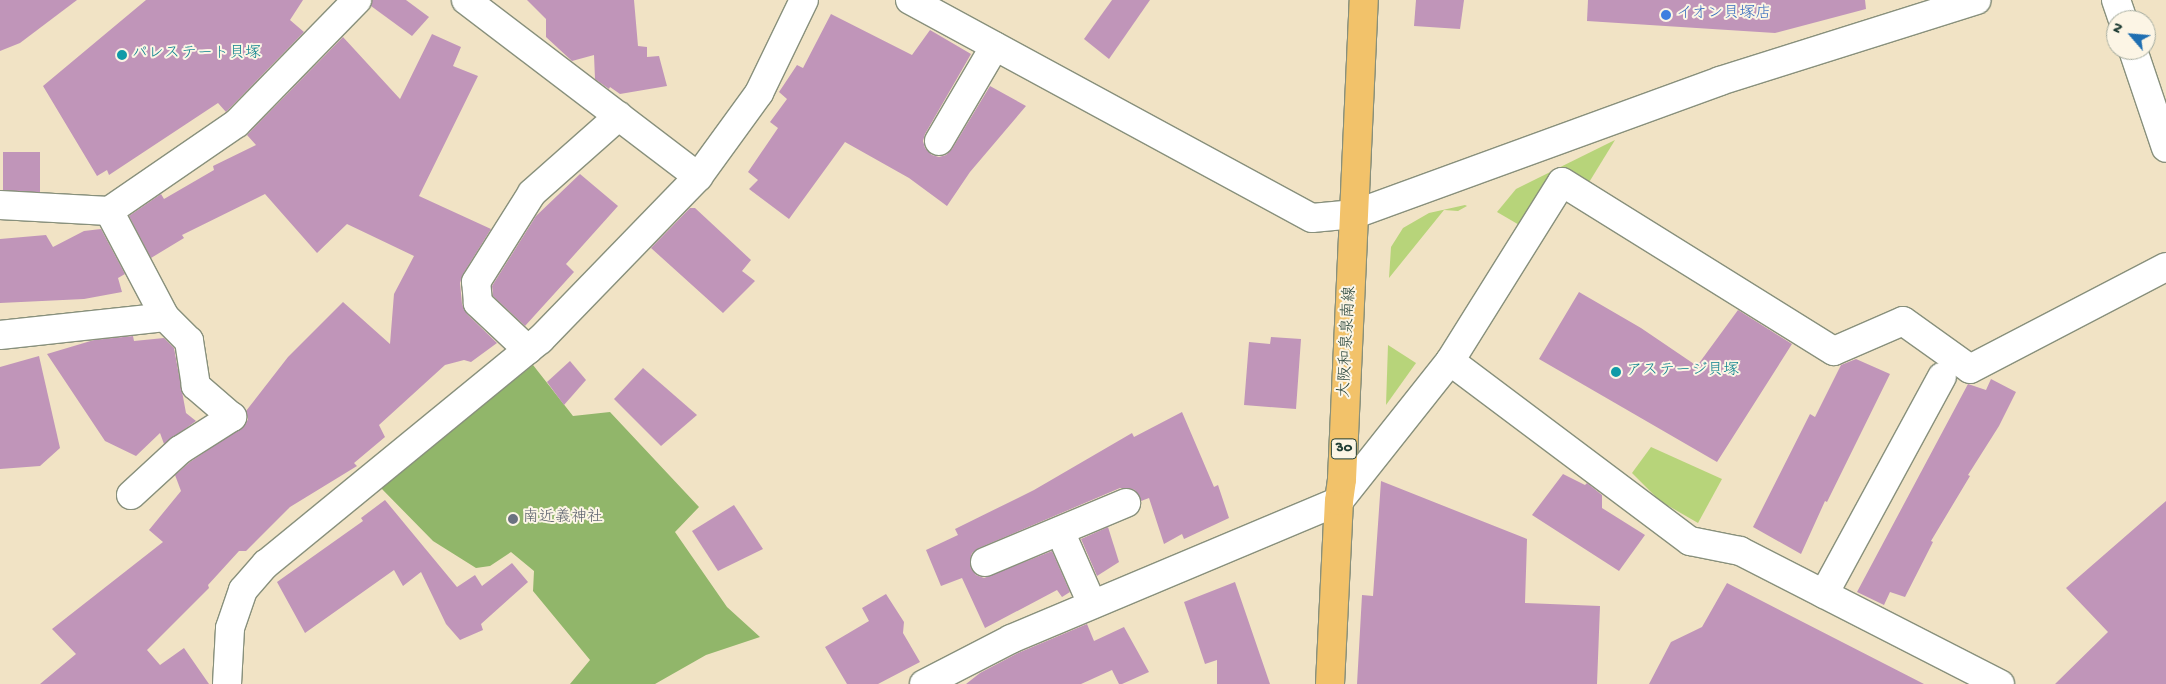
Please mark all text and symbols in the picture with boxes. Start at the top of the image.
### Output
place label: イオン貝塚店 [1676,5,1772,25]
marker: イオン貝塚店 [1660,9,1672,21]
north arrow [2106,10,2156,60]
text: N [2108,20,2128,36]
place label: パレステート貝塚 [132,45,260,65]
marker: パレステート貝塚 [116,49,128,61]
street label: 大阪和泉泉南線 [1336,286,1362,398]
place label: アステージ貝塚 [1626,362,1738,382]
marker: アステージ貝塚 [1610,366,1622,378]
road number: 30 [1330,436,1358,462]
place label: 南近義神社 [523,509,603,529]
marker: 南近義神社 [507,513,519,525]

